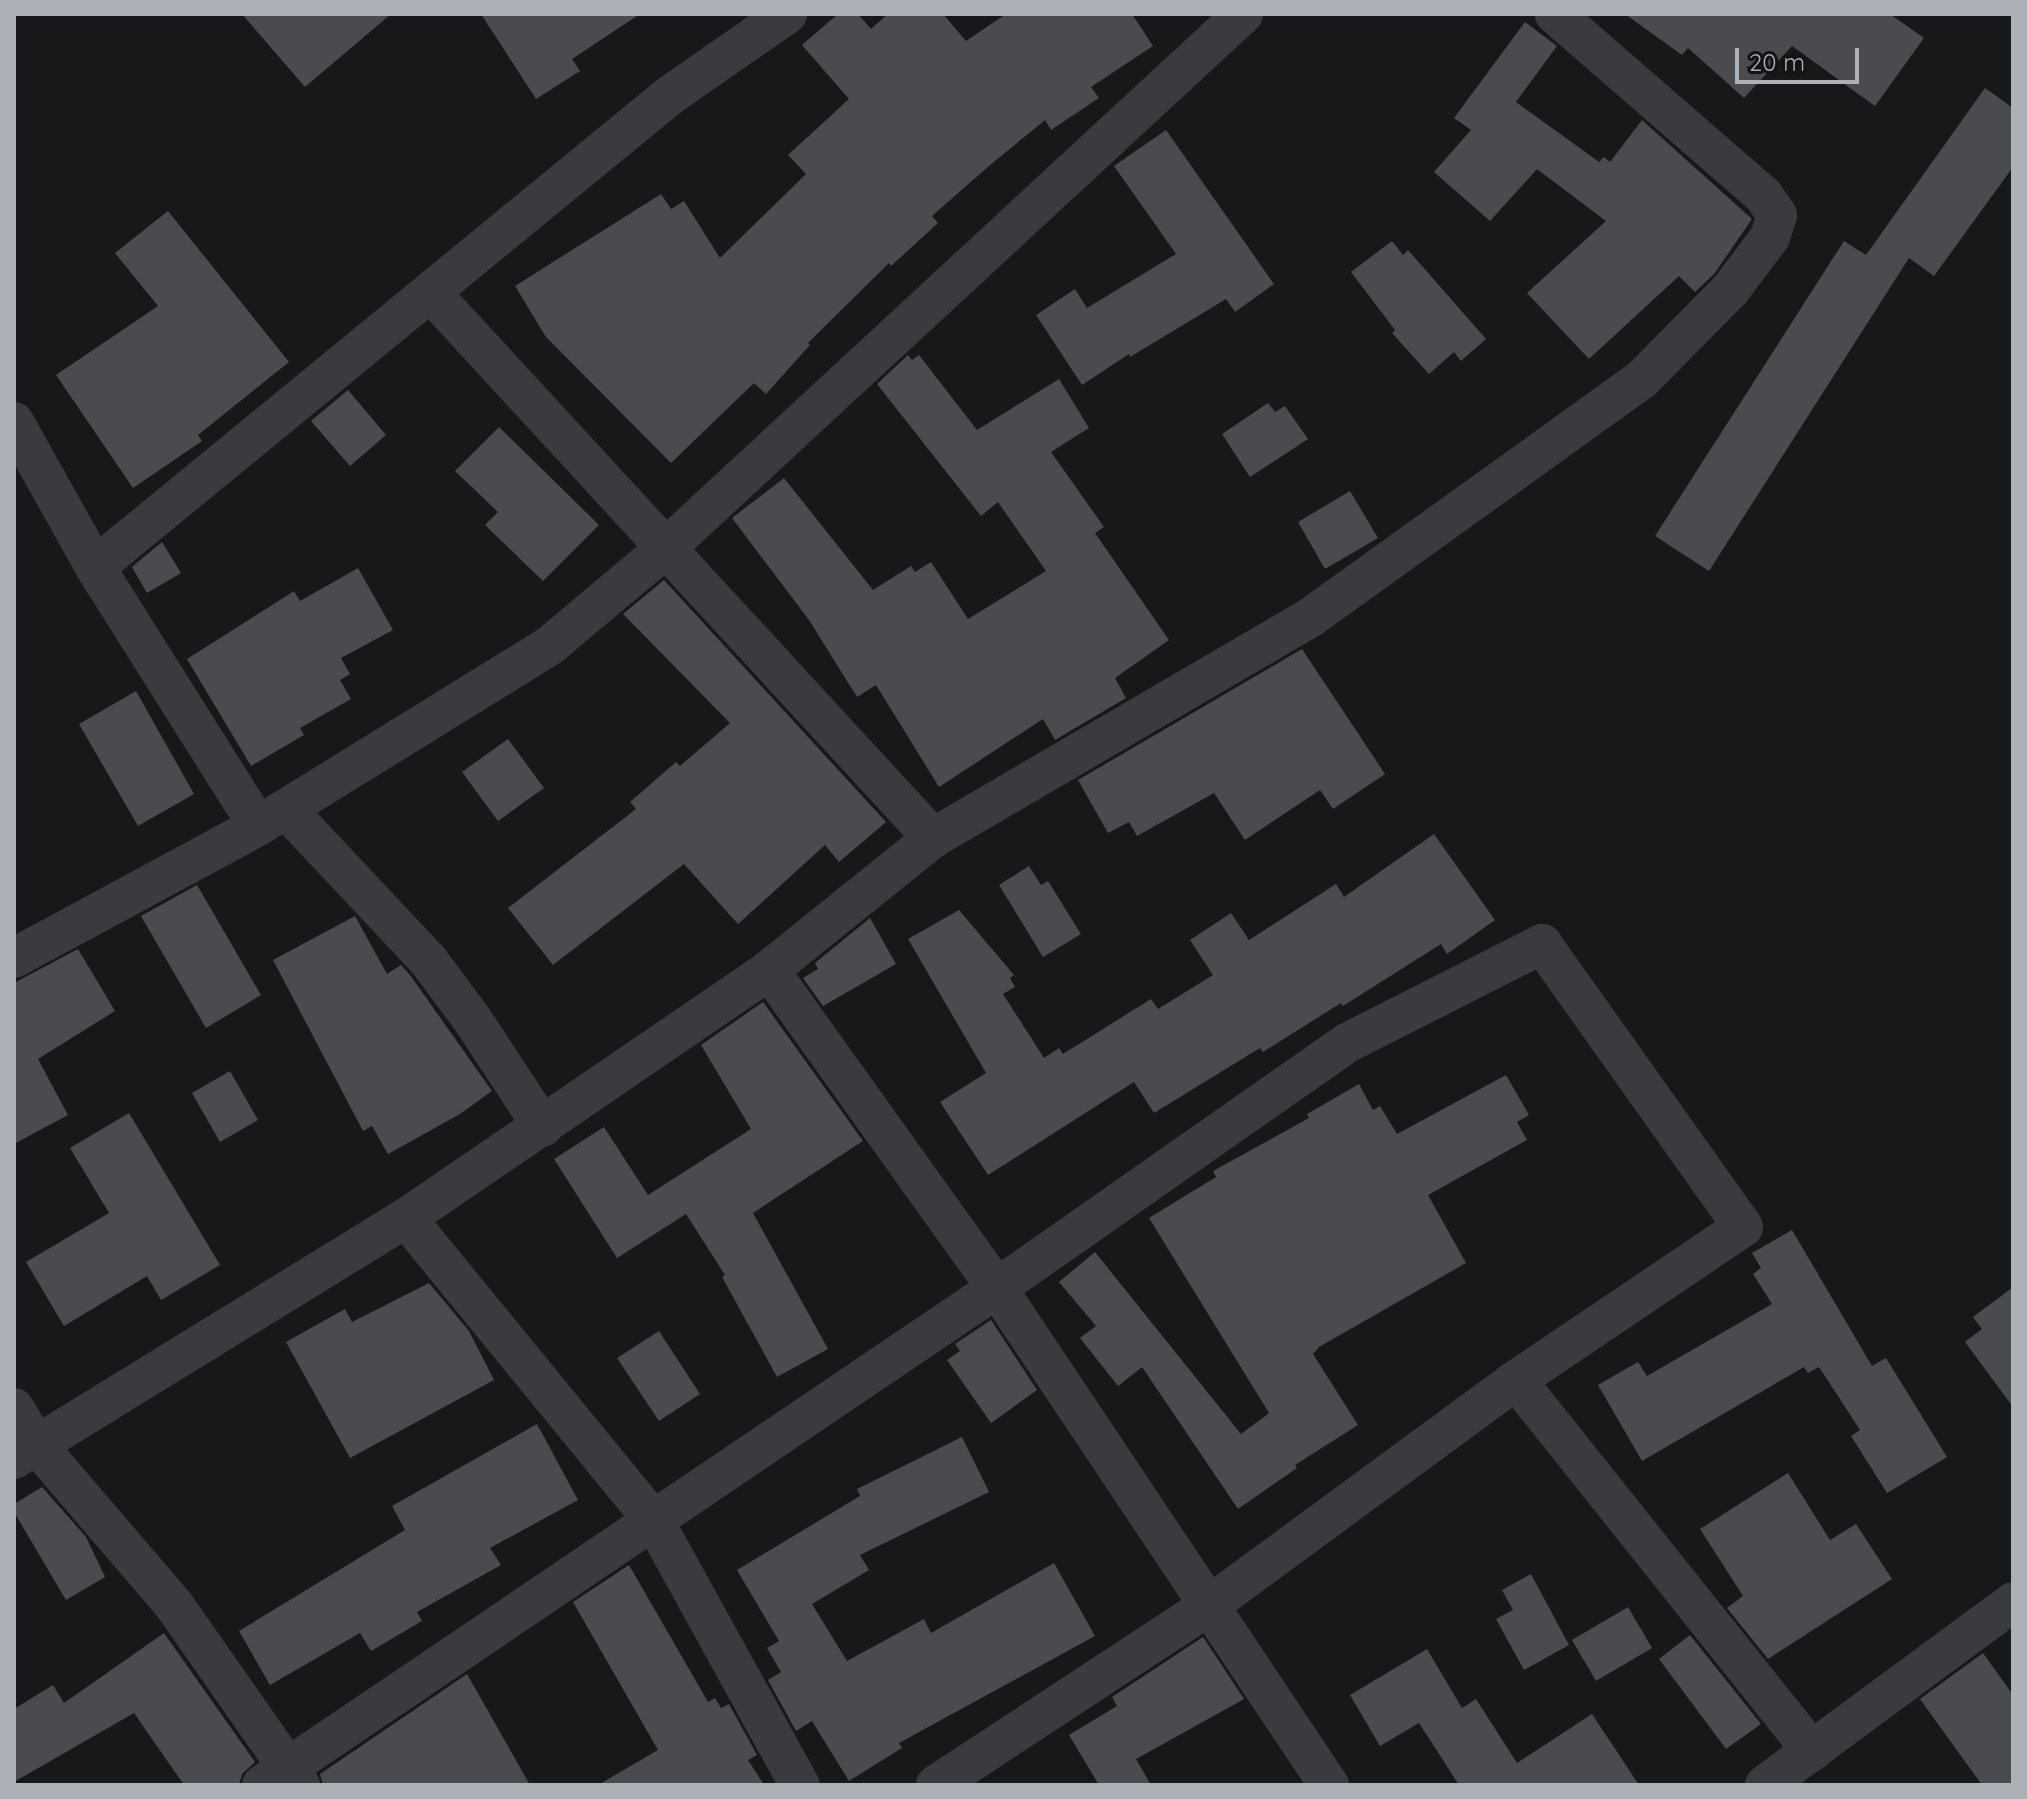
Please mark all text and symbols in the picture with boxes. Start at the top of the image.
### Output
scale bar [1739,32,1863,82]
text: 20 m [1749,47,1805,77]

